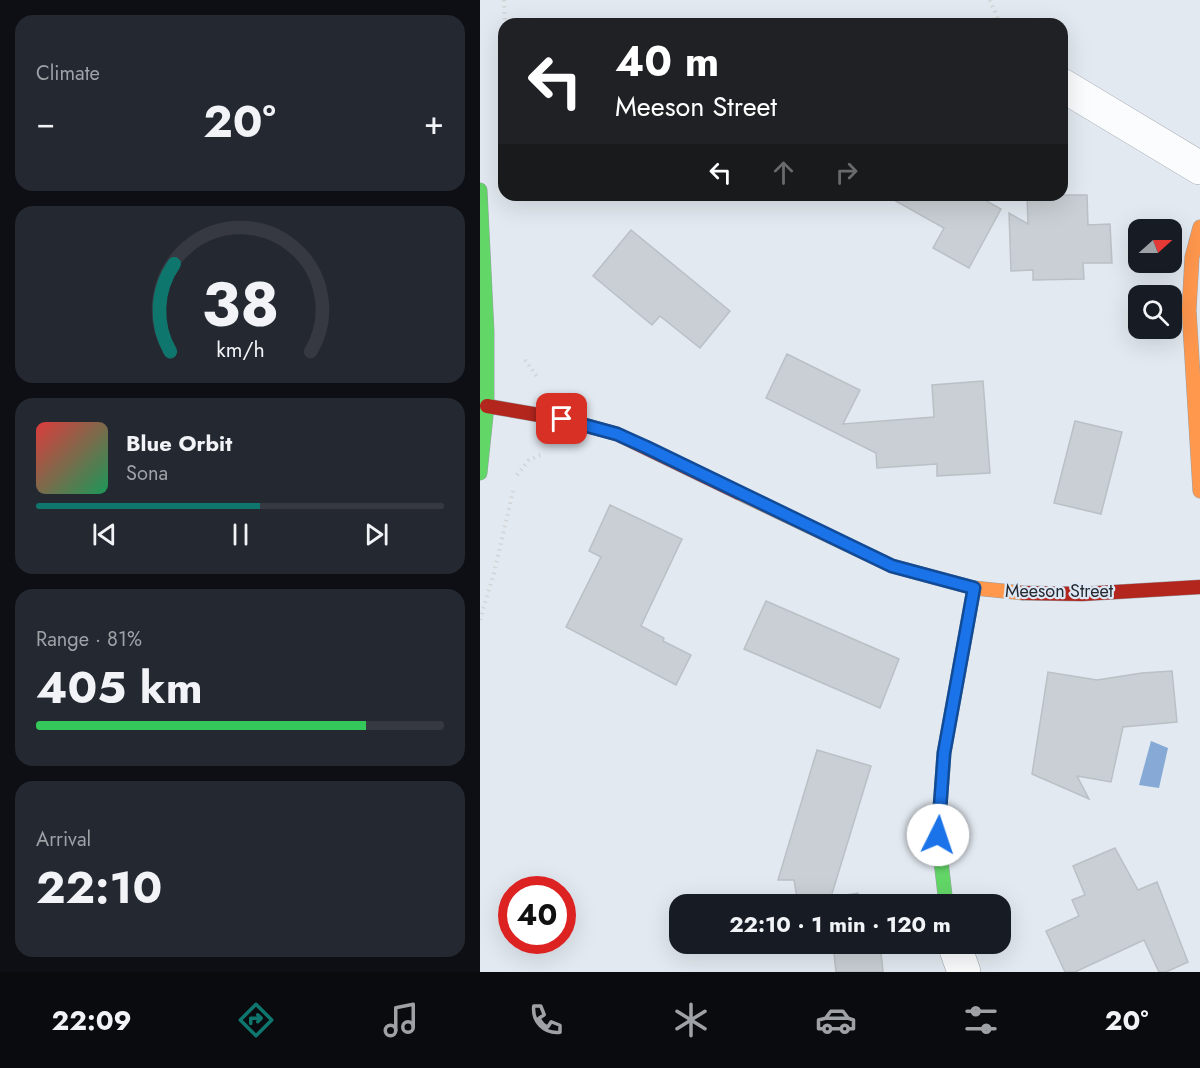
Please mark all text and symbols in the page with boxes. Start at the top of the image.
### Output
text: 40 m [615,31,719,92]
icon: left [516,42,594,120]
text: Climate [36,59,100,88]
text: Meeson Street [615,87,777,126]
text: 20° [203,89,276,154]
text: − [36,99,55,146]
text: + [424,99,444,146]
icon: left [704,156,737,189]
icon: ahead [767,156,800,189]
icon: right [830,156,863,189]
north arrow [1128,219,1182,273]
map controls [1128,219,1182,339]
text: 38 [201,259,279,349]
button: search [1128,285,1182,339]
text: km/h [216,334,264,365]
pin [536,393,587,444]
icon: arrive [545,402,578,435]
text: Blue Orbit [126,427,232,459]
text: Sona [126,459,168,488]
icon: previous [88,518,121,551]
icon: pause [224,518,257,551]
icon: next [360,518,393,551]
street label: Meeson Street [1005,578,1114,604]
text: Range · 81% [36,625,142,654]
text: 405 km [36,655,203,720]
position arrow [906,803,970,867]
text: Arrival [36,825,91,854]
text: 22:10 [36,855,162,920]
speed limit sign: 40 [498,876,576,954]
text: 22:10 · 1 min · 120 m [729,908,951,940]
icon: directions [235,999,277,1041]
icon: music [380,999,422,1041]
icon: phone [525,999,567,1041]
icon: climate [670,999,712,1041]
icon: car [815,999,857,1041]
icon: filters [960,999,1002,1041]
text: 22:09 [52,1001,132,1040]
text: 20° [1105,1001,1148,1040]

